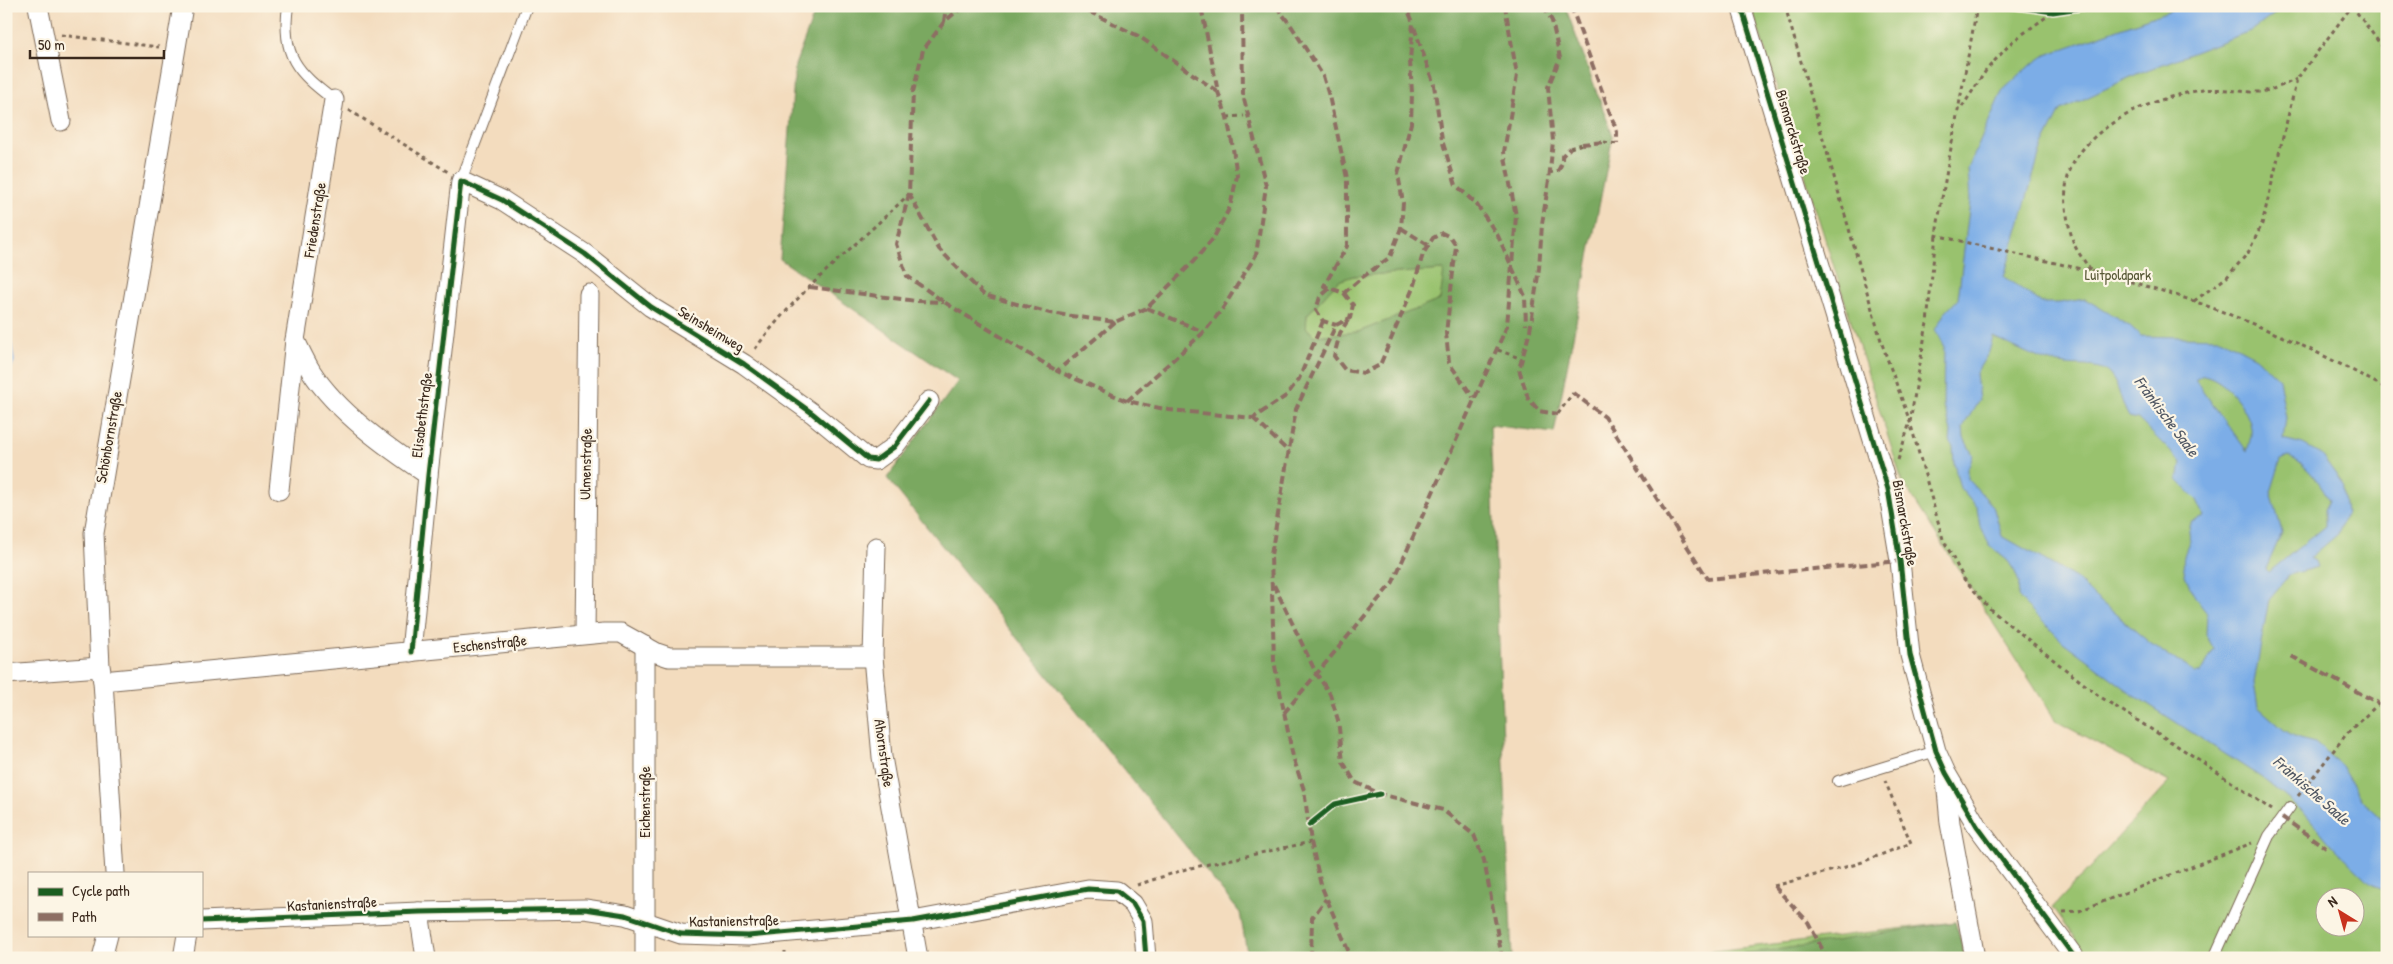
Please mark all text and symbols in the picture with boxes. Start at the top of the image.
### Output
scale bar [30,28,164,60]
text: 50 m [38,34,65,55]
street label: Bismarckstraße [1771,87,1816,177]
street label: Friedenstraße [298,181,331,260]
park label: Luitpoldpark [2085,264,2151,285]
street label: Seinsheimweg [674,300,749,357]
street label: Elisabethstraße [406,371,437,459]
water label: Fränkische Saale [2129,371,2205,461]
street label: Schönbornstraße [90,389,127,485]
street label: Ulmenstraße [574,428,597,500]
street label: Bismarckstraße [1888,478,1923,568]
street label: Eschenstraße [452,629,528,658]
street label: Ahornstraße [869,717,900,788]
water label: Fränkische Saale [2269,750,2356,830]
street label: Eichenstraße [634,766,655,838]
legend [28,872,202,936]
text: Cycle path [72,880,130,901]
north arrow [2316,886,2366,936]
street label: Kastanienstraße [287,891,377,916]
text: N [2323,891,2341,911]
text: Path [72,906,97,927]
street label: Kastanienstraße [689,909,779,932]

